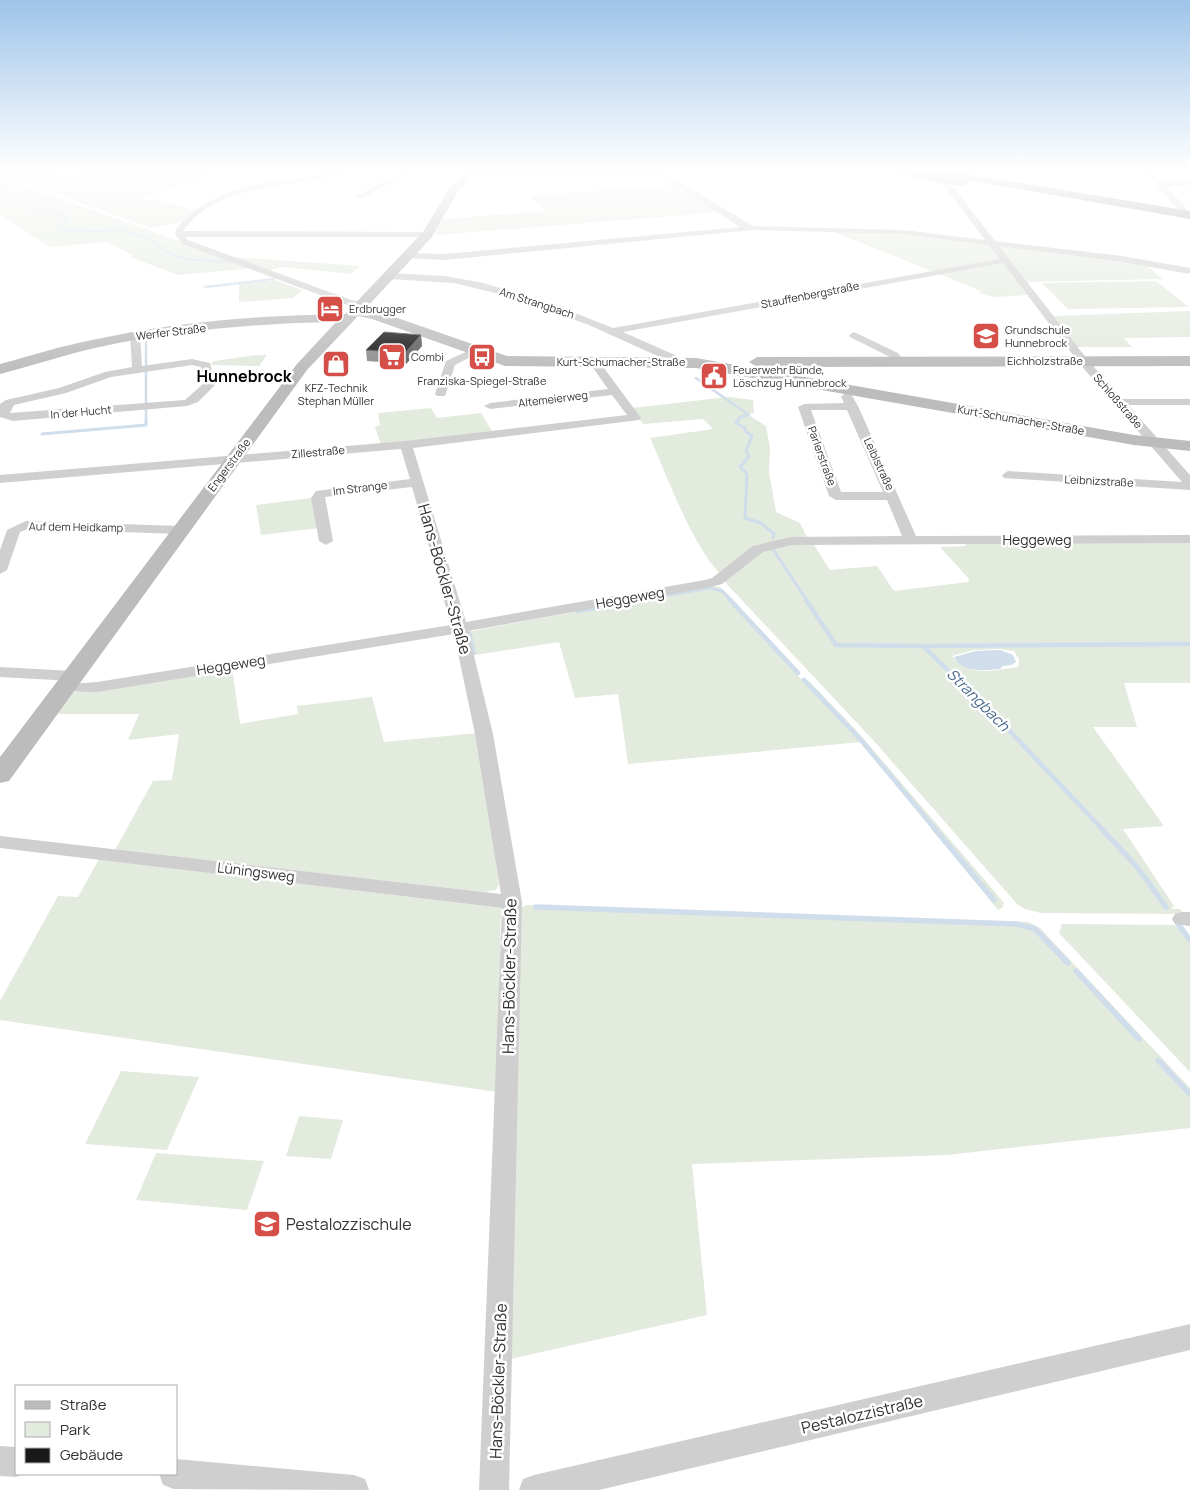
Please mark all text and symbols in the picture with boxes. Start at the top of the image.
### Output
street label: Stauffenbergstraße [759,278,861,311]
street label: Am Strangbach [498,283,576,322]
hotel icon: Erdbrugger [315,294,345,324]
place label: Erdbrugger [349,301,406,316]
street label: Werfer Straße [135,320,207,343]
school or university icon: Grundschule Hunnebrock [971,321,1001,351]
place label: Grundschule Hunnebrock [1005,322,1071,350]
supermarket icon: Combi [377,342,407,372]
bus stop icon: Franziska-Spiegel-Straße [467,342,497,372]
shop icon: KFZ-Technik Stephan Müller [321,349,351,379]
place label: Combi [411,349,444,364]
street label: Eichholzstraße [1007,353,1084,368]
street label: Kurt-Schumacher-Straße [557,354,686,369]
public building icon: Feuerwehr Bünde, Löschzug Hunnebrock [699,361,729,391]
place label: Feuerwehr Bünde, Löschzug Hunnebrock [733,362,847,390]
district label: Hunnebrock [197,365,292,387]
street label: Schloßstraße [1090,370,1147,432]
place label: Franziska-Spiegel-Straße [418,373,547,388]
place label: KFZ-Technik Stephan Müller [298,380,374,408]
street label: Altemeierweg [517,387,589,410]
street label: In der Hucht [50,401,112,422]
street label: Kurt-Schumacher-Straße [956,401,1086,438]
street label: Parlerstraße [805,424,840,488]
street label: Engerstraße [204,435,254,494]
street label: Leiblstraße [861,435,898,493]
street label: Zillestraße [290,442,346,461]
street label: Leibnizstraße [1064,471,1134,490]
street label: Im Strange [332,477,389,498]
street label: Hans-Böckler-Straße [413,501,477,657]
street label: Auf dem Heidkamp [29,518,124,535]
street label: Heggeweg [1002,530,1072,549]
street label: Heggeweg [594,582,666,613]
street label: Heggeweg [195,650,267,679]
water label: Strangbach [942,664,1015,736]
street label: Lüningsweg [216,857,296,886]
street label: Hans-Böckler-Straße [497,898,521,1054]
school or university icon: Pestalozzischule [252,1209,282,1239]
place label: Pestalozzischule [286,1213,412,1235]
street label: Hans-Böckler-Straße [484,1303,512,1459]
legend [15,1385,178,1475]
street label: Pestalozzistraße [799,1389,925,1439]
text: Straße [60,1394,107,1415]
text: Park [60,1419,90,1440]
text: Gebäude [60,1444,123,1465]

